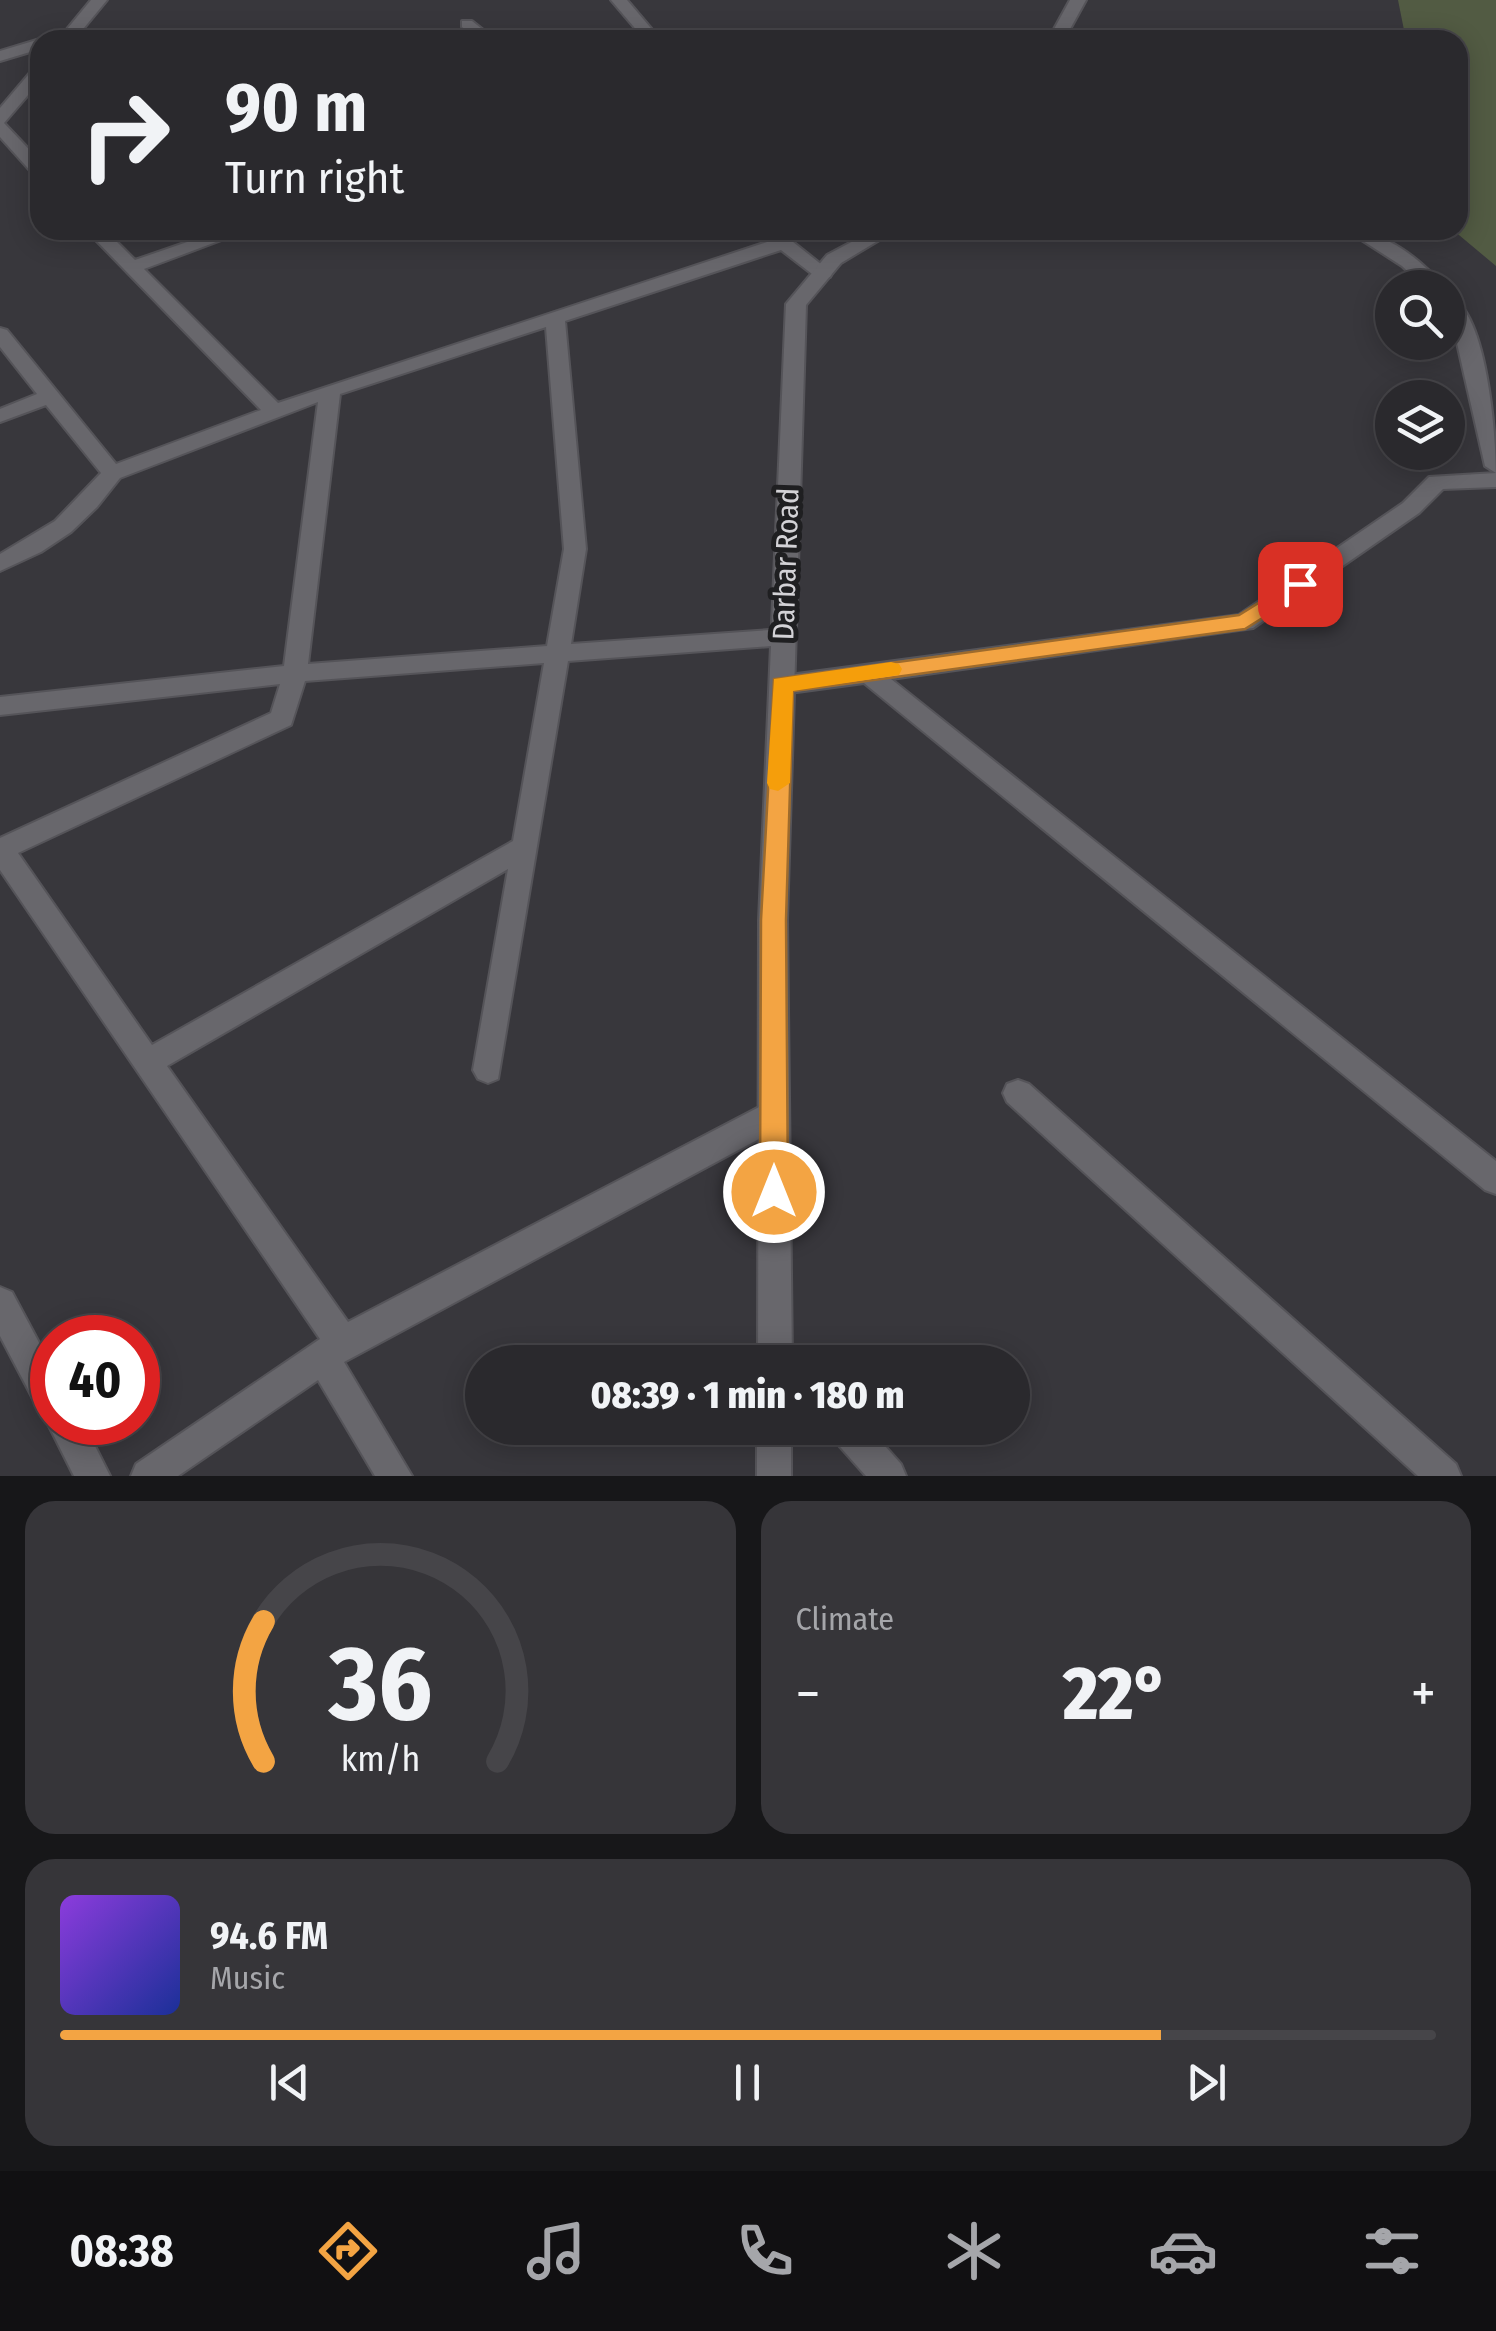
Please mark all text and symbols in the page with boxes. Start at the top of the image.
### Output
text: 90 m [225,66,367,150]
icon: right [60,70,190,200]
text: Turn right [225,151,404,205]
map controls [1375,270,1465,470]
button: search [1375,270,1465,360]
button: layers [1375,380,1465,470]
street label: Darbar Road [765,487,807,641]
pin [1258,542,1343,627]
icon: arrive [1273,557,1328,612]
position arrow [722,1140,826,1244]
speed limit sign: 40 [30,1315,160,1445]
text: 08:39 · 1 min · 180 m [591,1372,905,1418]
text: Climate [796,1600,894,1638]
text: 36 [327,1622,432,1747]
text: 22° [1063,1649,1168,1739]
text: − [796,1661,820,1727]
text: + [1411,1661,1436,1727]
text: km/h [340,1738,420,1780]
text: 94.6 FM [210,1913,328,1959]
text: Music [210,1959,285,1997]
icon: previous [262,2055,317,2110]
icon: pause [720,2055,775,2110]
icon: next [1179,2055,1234,2110]
icon: directions [313,2216,383,2286]
icon: music [521,2216,591,2286]
icon: phone [730,2216,800,2286]
icon: climate [939,2216,1009,2286]
icon: car [1148,2216,1218,2286]
icon: filters [1357,2216,1427,2286]
text: 08:38 [69,2224,174,2278]

